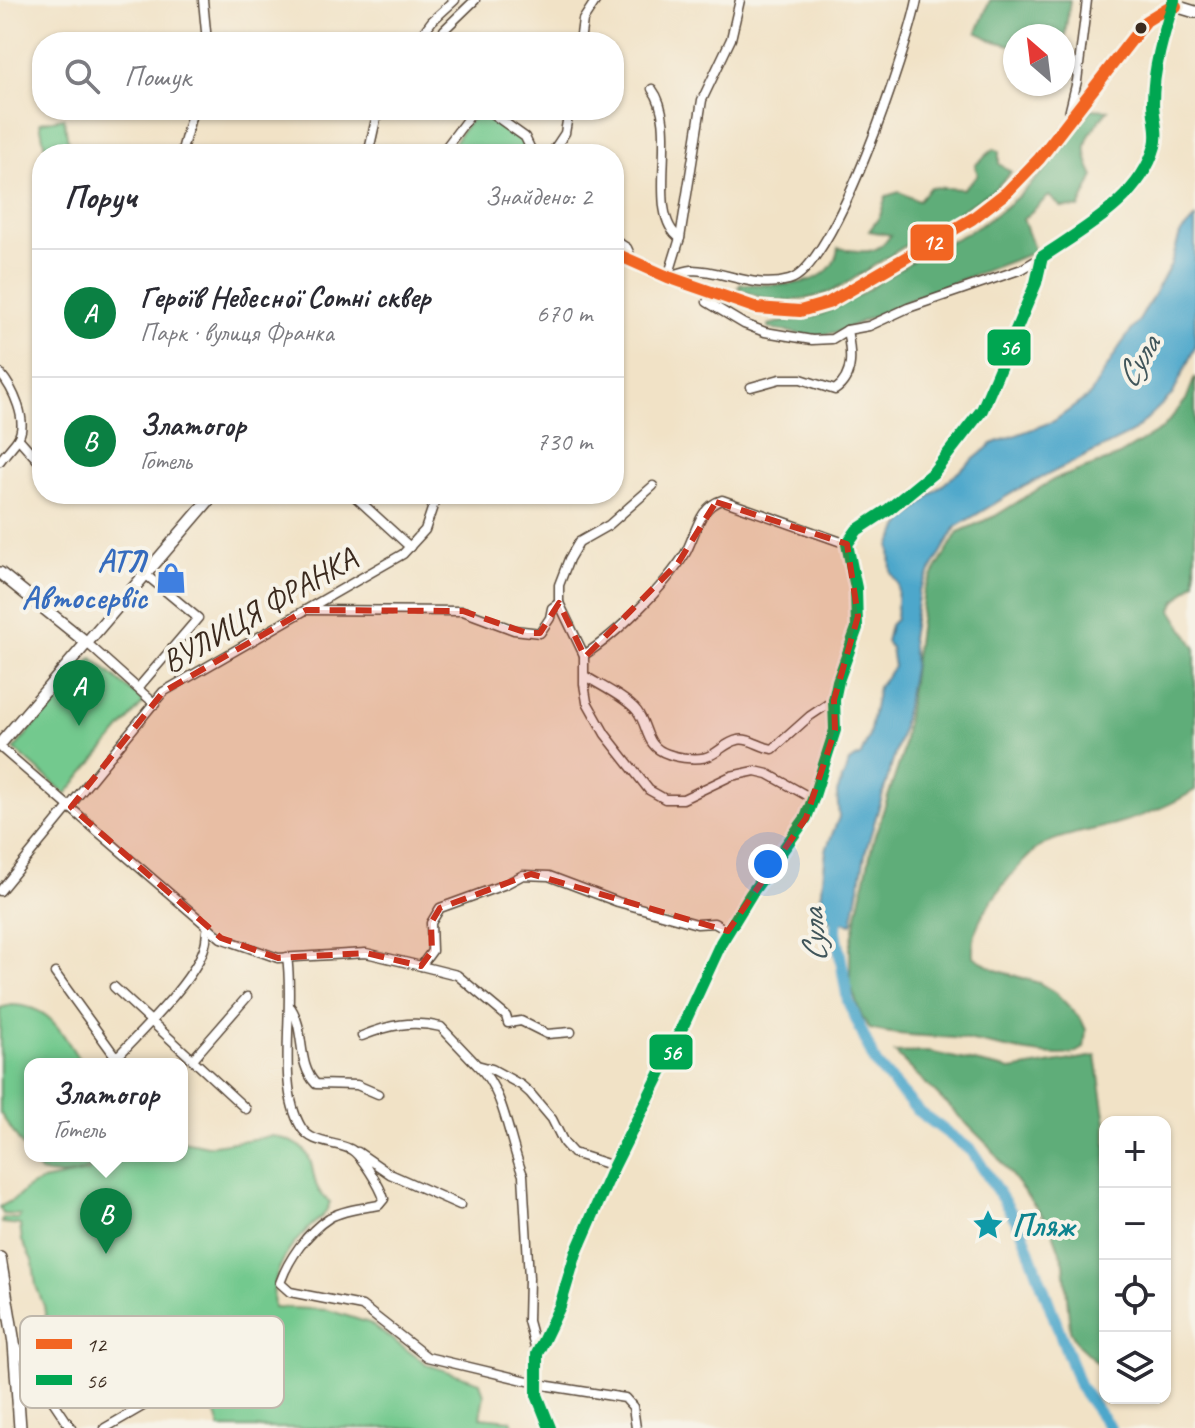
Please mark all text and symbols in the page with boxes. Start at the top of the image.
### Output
unlabelled marker [1133,20,1149,36]
north arrow [1003,24,1075,96]
search box [32,32,624,120]
icon: search [60,54,104,98]
text: Пошук [124,57,191,95]
text: Поруч [64,175,137,218]
text: Знайдено: 2 [485,180,592,213]
line badge: 12 [909,223,955,262]
text: 12 [922,229,944,257]
text: Героїв Небесної Сотні сквер [140,278,430,316]
text: A [83,297,97,330]
text: 670 m [536,297,592,330]
text: Парк · вулиця Франка [140,316,334,349]
water label: Сула [1105,324,1171,395]
line badge: 56 [986,328,1032,367]
text: 56 [999,334,1021,362]
text: Златогор [140,406,246,444]
text: B [83,425,97,458]
text: 730 m [536,425,592,458]
text: Готель [140,444,192,477]
street label: ВУЛИЦЯ ФРАНКА [154,537,364,682]
place label: АТЛ Автосервіс [22,540,149,618]
shop icon: АТЛ Автосервіс [154,561,188,595]
pin: A [53,660,105,726]
your location [748,844,788,884]
water label: Сула [790,905,836,964]
line badge: 56 [648,1033,694,1071]
text: 56 [661,1039,683,1067]
popup [24,1058,188,1162]
text: Златогор [53,1075,159,1113]
text: Готель [53,1113,105,1146]
map controls [1099,1116,1171,1404]
button: + [1099,1116,1171,1188]
pin: B [80,1188,132,1254]
button: − [1099,1188,1171,1260]
place label: Пляж [1012,1205,1077,1246]
place icon: Пляж [971,1208,1005,1242]
button: locate [1099,1260,1171,1332]
legend [20,1316,284,1408]
text: 12 [86,1331,108,1359]
button: layers [1099,1332,1171,1404]
text: 56 [86,1367,107,1395]

